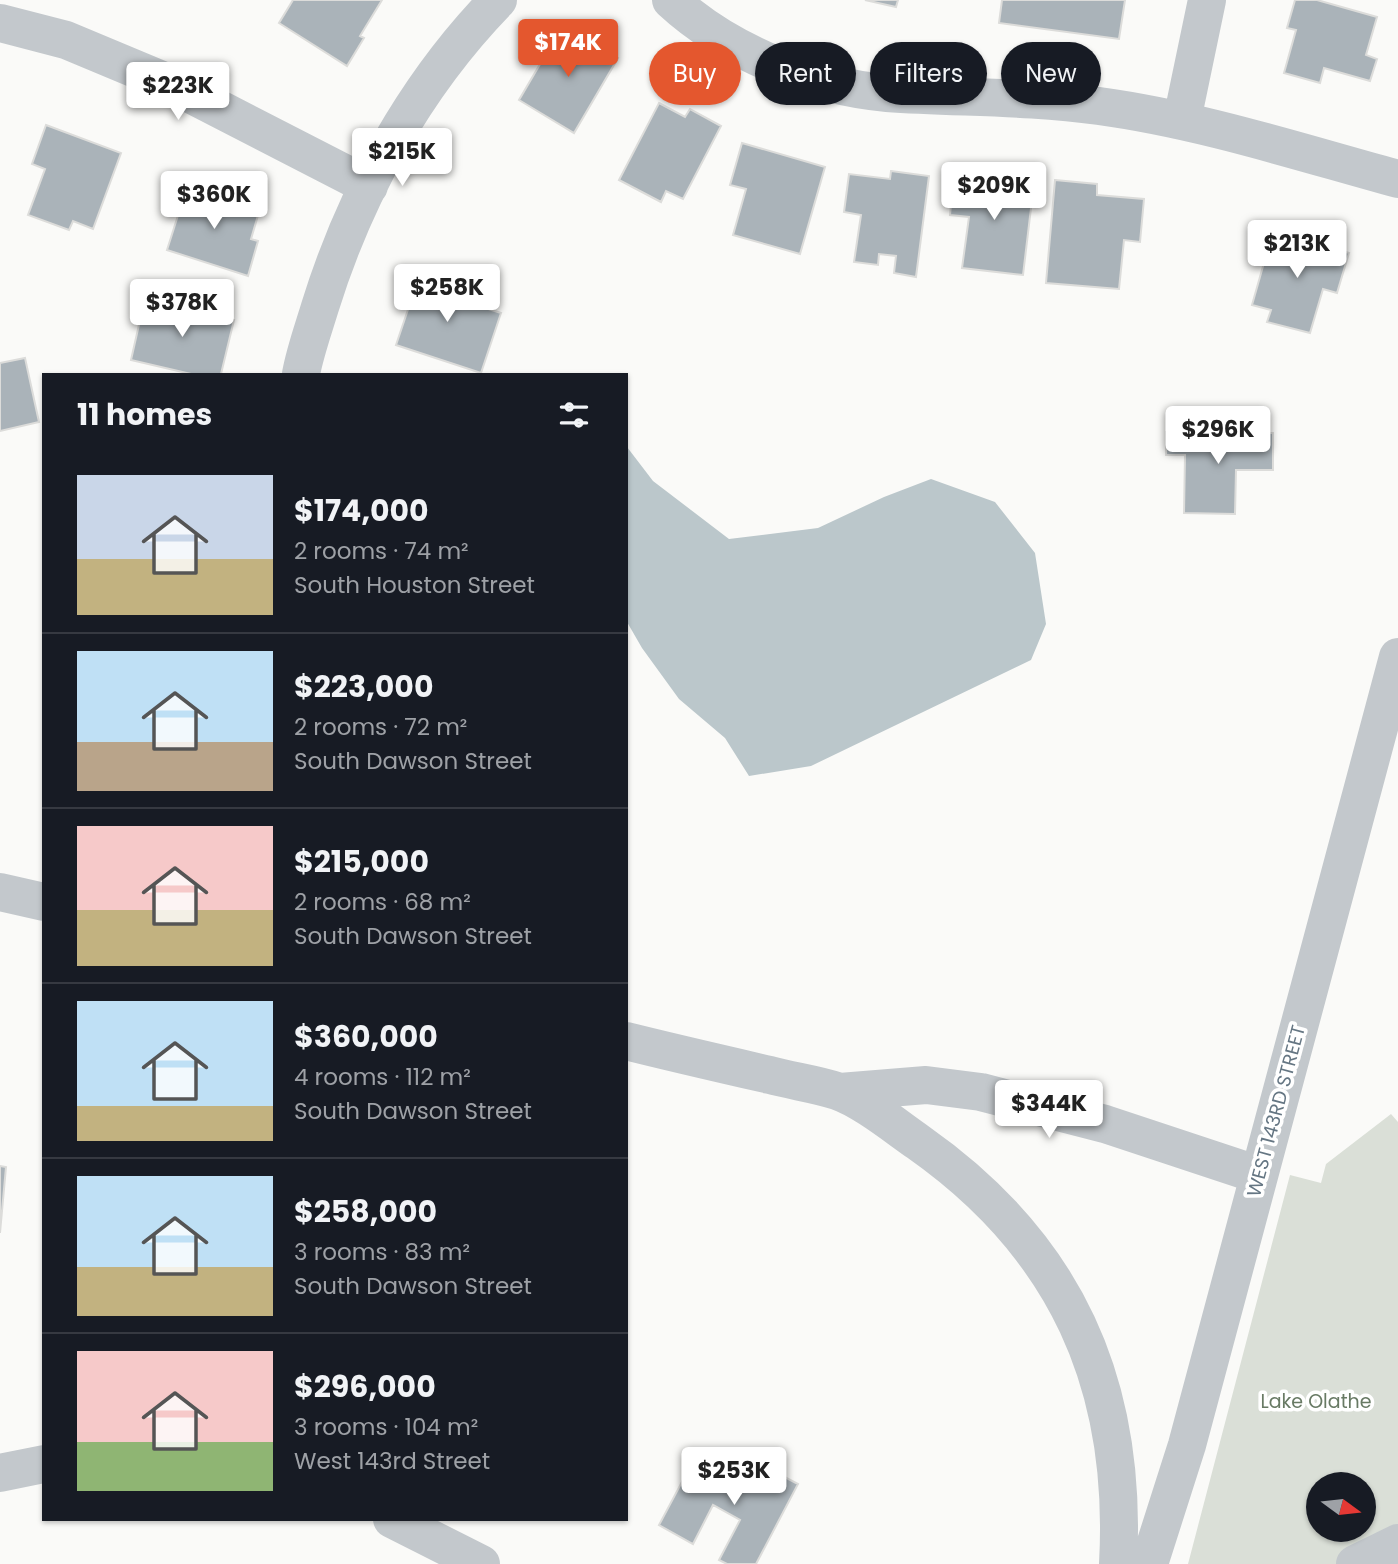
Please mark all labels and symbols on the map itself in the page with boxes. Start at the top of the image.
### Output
pin: $174K [519,20,617,79]
pin: $223K [129,62,227,122]
pin: $215K [353,128,451,188]
pin: $209K [945,162,1043,222]
pin: $360K [165,172,263,231]
pin: $213K [1248,220,1346,280]
pin: $258K [398,264,496,324]
pin: $378K [133,280,231,339]
pin: $296K [1169,406,1267,466]
street label: WEST 143RD STREET [1240,1022,1312,1200]
pin: $344K [1000,1080,1098,1140]
park label: Lake Olathe [1261,1388,1372,1415]
pin: $253K [685,1448,783,1507]
north arrow [1306,1472,1376,1542]

